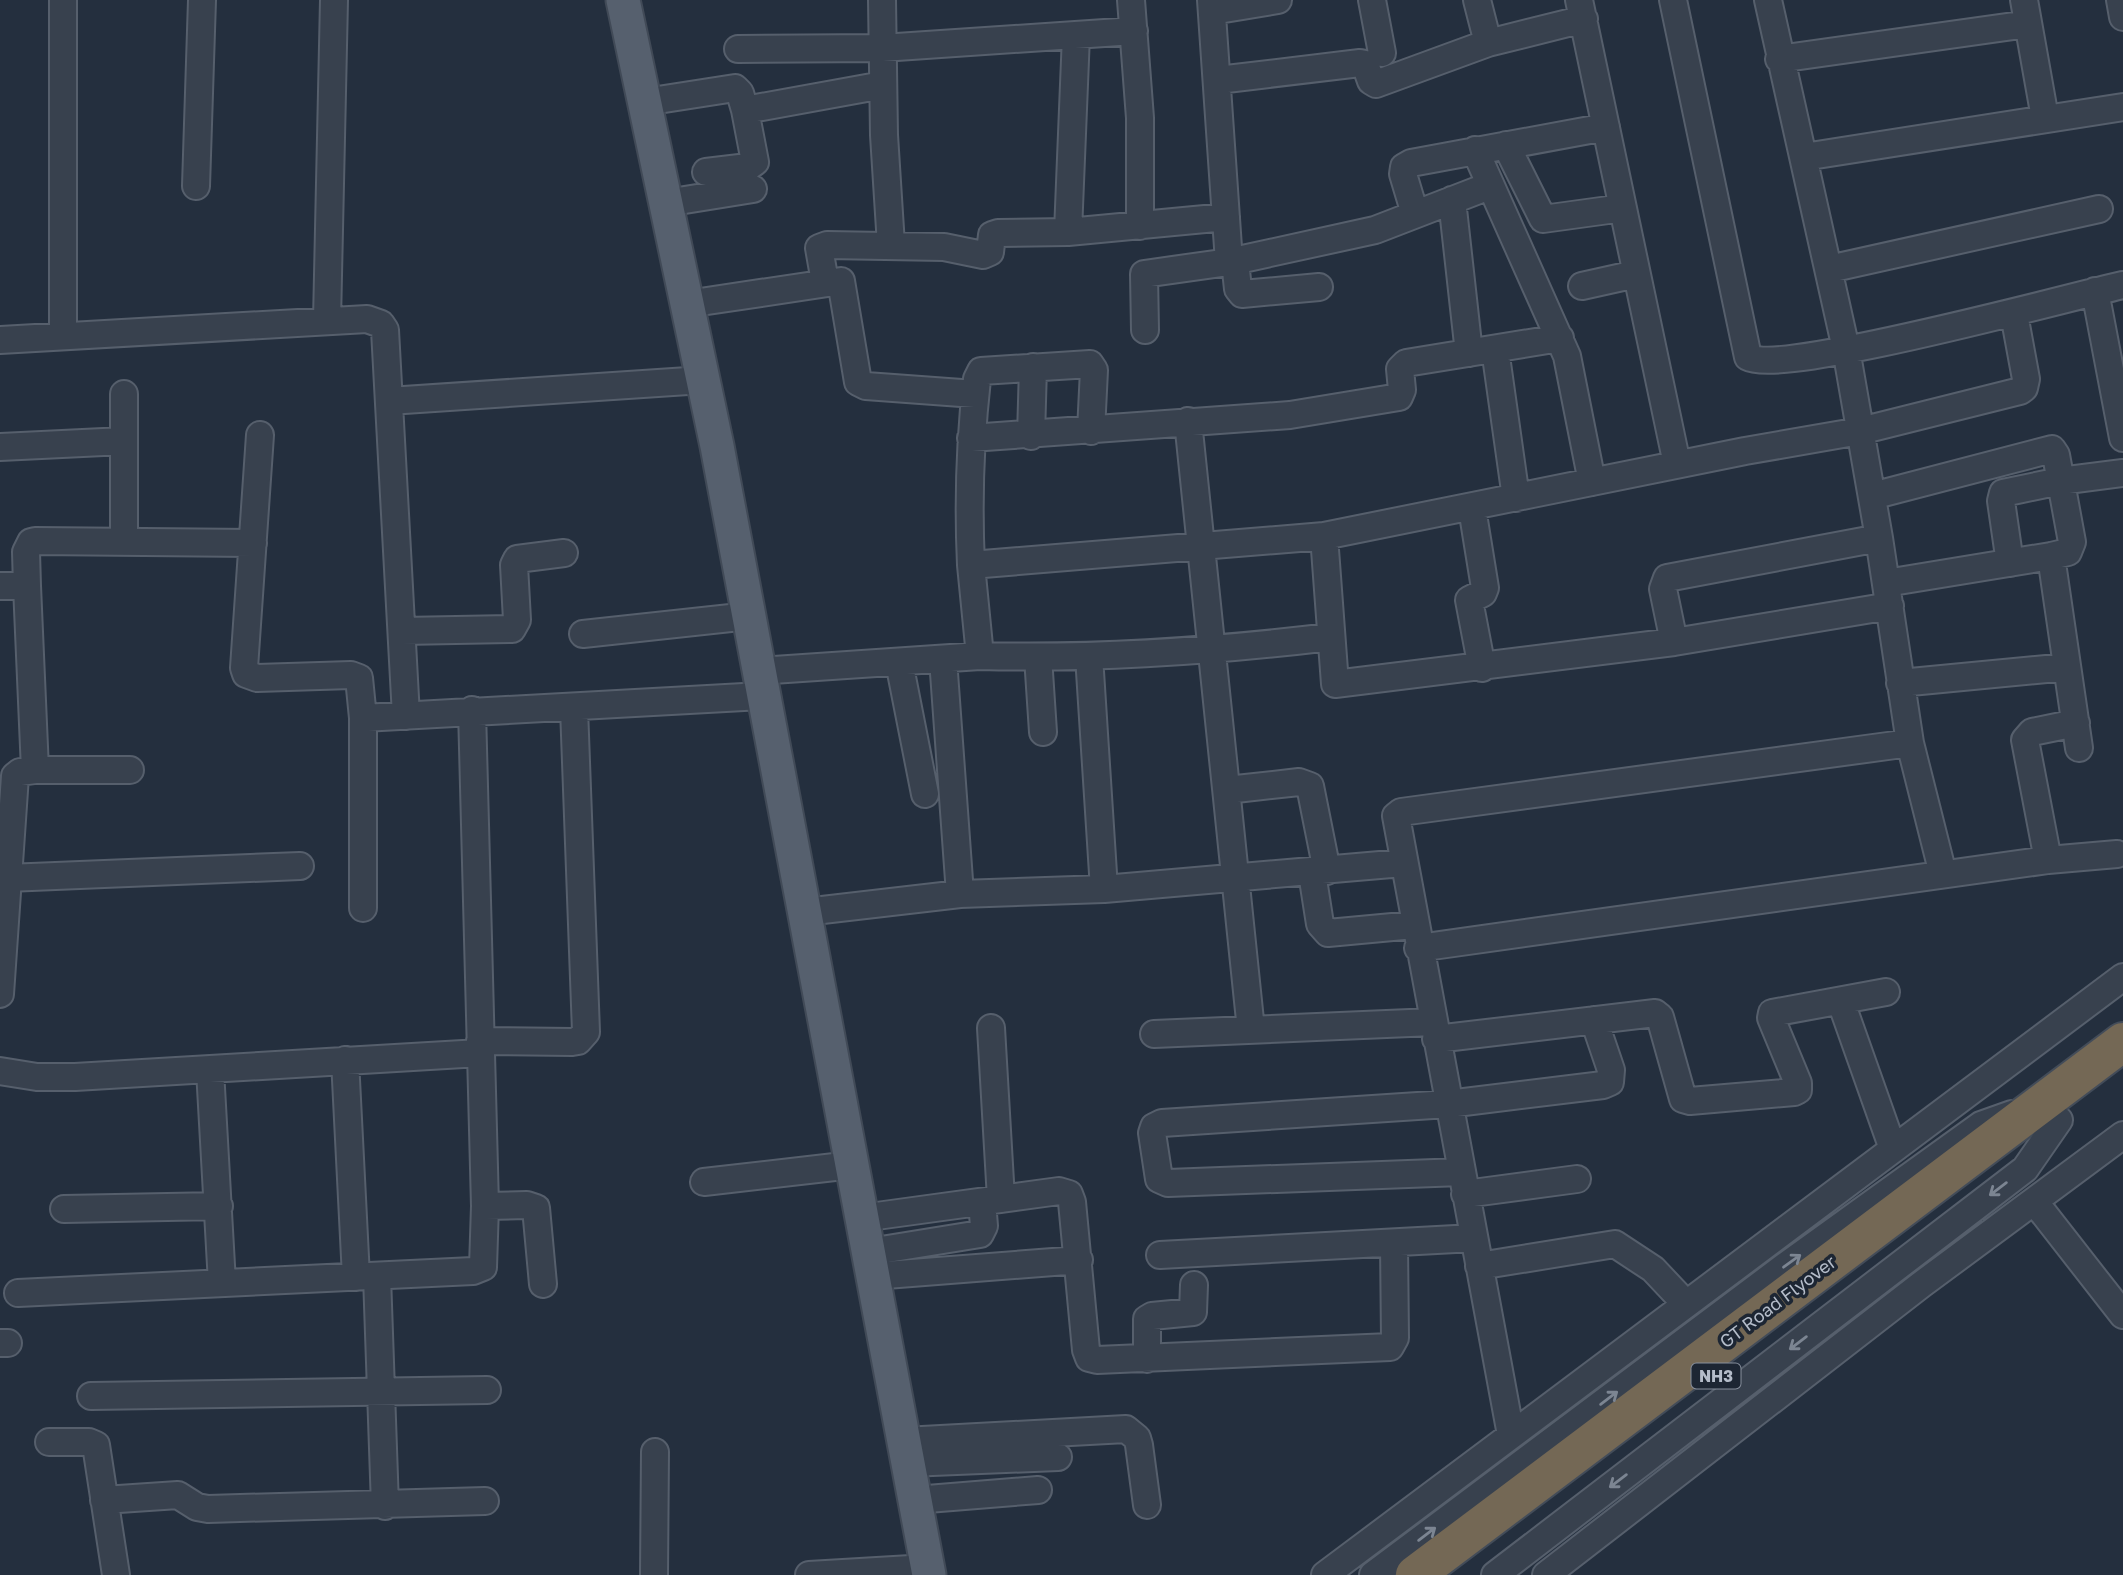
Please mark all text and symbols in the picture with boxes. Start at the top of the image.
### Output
one-way arrow [1990,1182,2008,1197]
street label: GT Road Flyover [1715,1250,1840,1352]
one-way arrow [1782,1254,1801,1268]
one-way arrow [1790,1335,1808,1350]
road number: NH3 [1692,1364,1740,1388]
one-way arrow [1600,1390,1618,1405]
one-way arrow [1609,1473,1627,1488]
one-way arrow [1418,1527,1437,1542]

